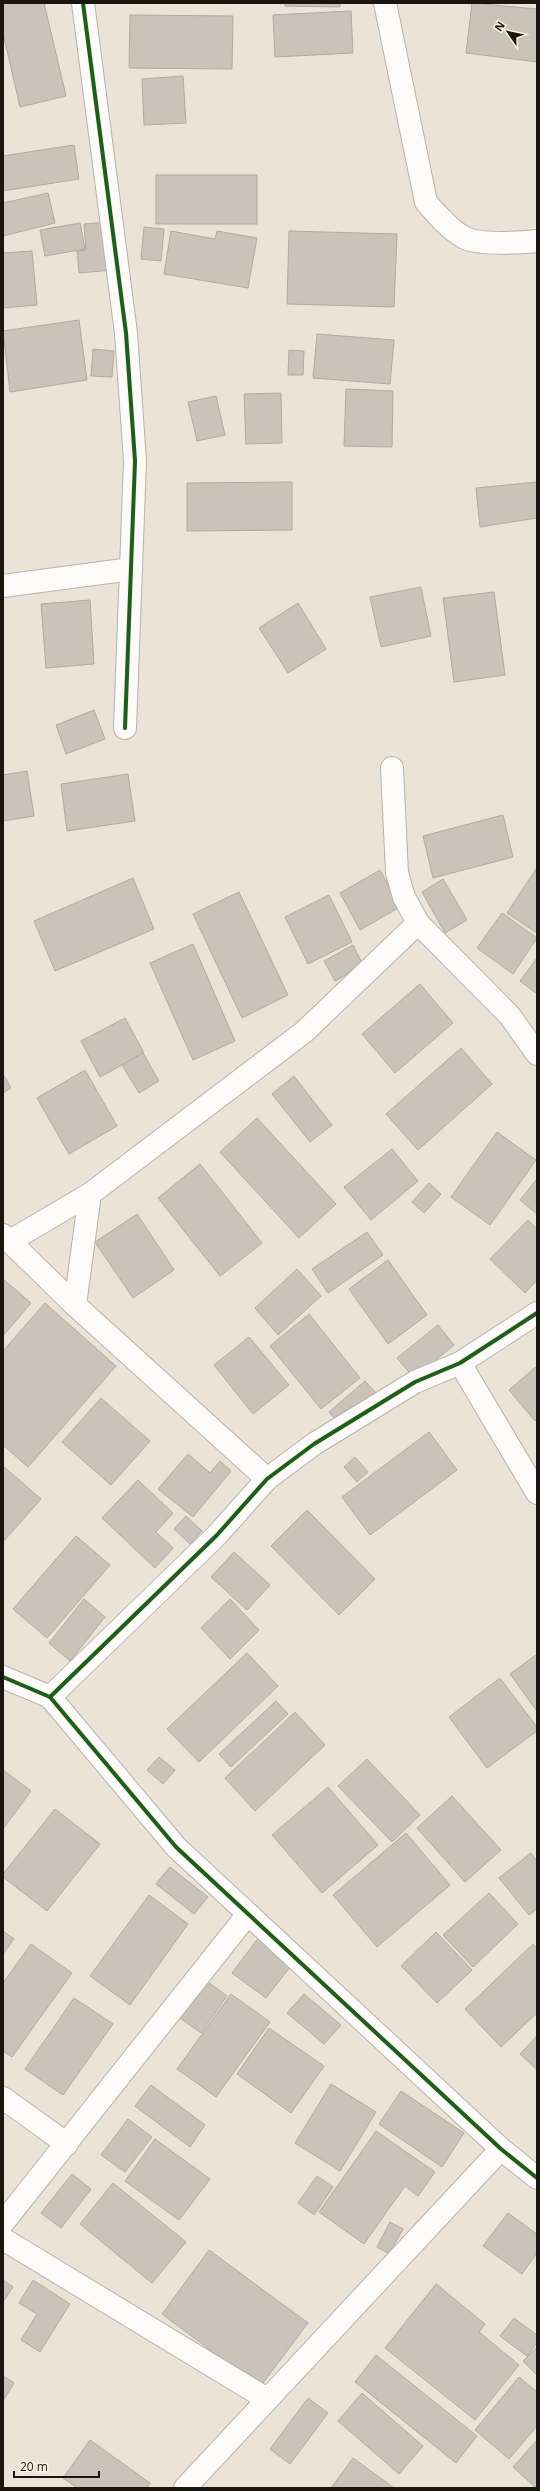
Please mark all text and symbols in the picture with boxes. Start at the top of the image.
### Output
north arrow [488,12,528,52]
text: N [491,18,508,34]
scale bar [14,2453,99,2479]
text: 20 m [20,2458,48,2475]

